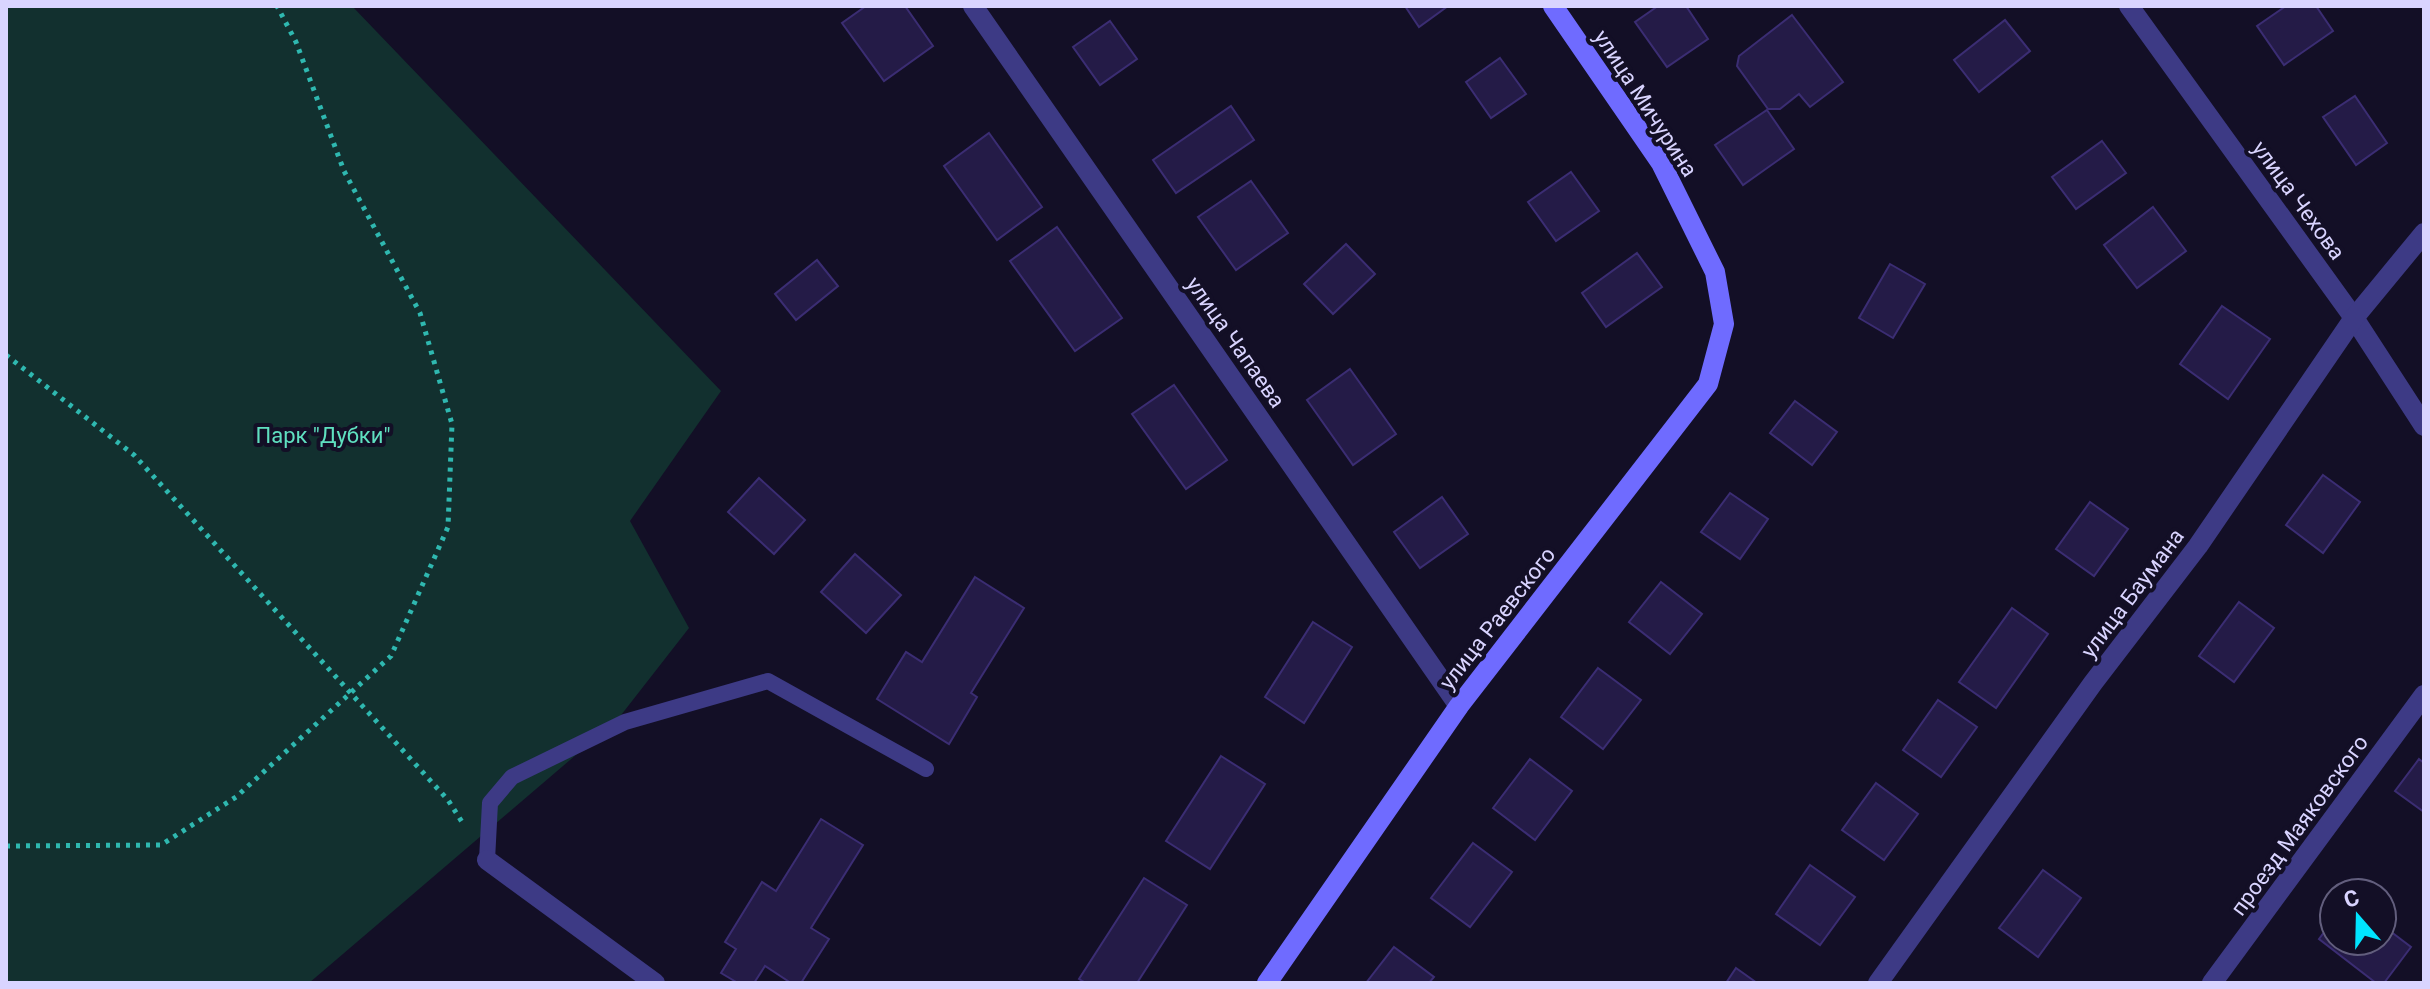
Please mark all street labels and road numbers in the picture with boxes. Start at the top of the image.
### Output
street label: улица Мичурина [1589,25,1702,181]
street label: улица Чехова [2247,136,2350,264]
street label: улица Чапаева [1181,272,1290,412]
street label: улица Баумана [2076,524,2189,663]
street label: улица Раевского [1434,542,1561,694]
street label: проезд Маяковского [2226,730,2373,920]

